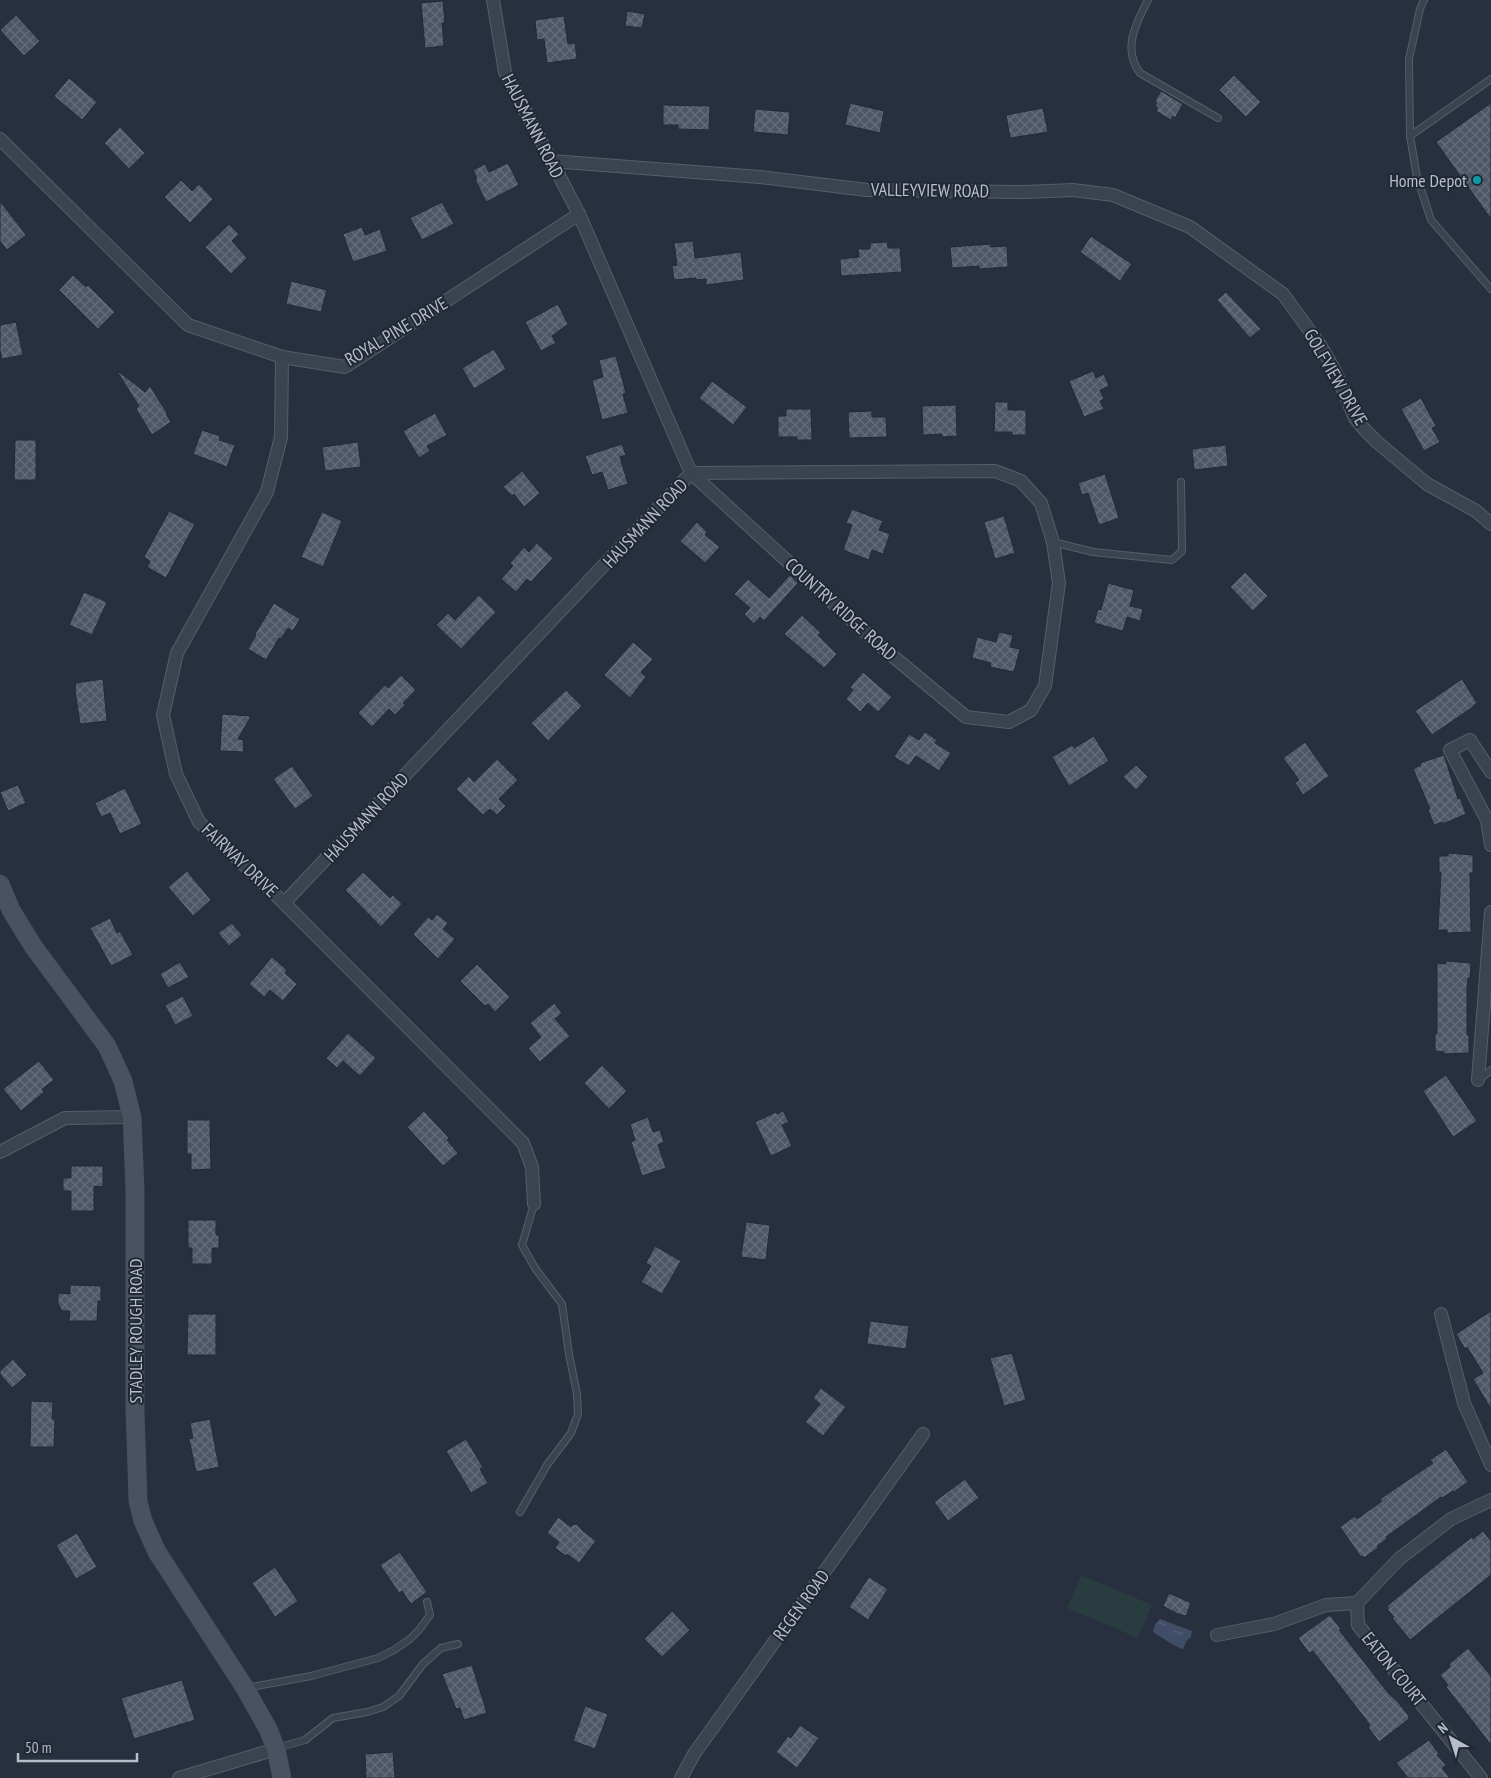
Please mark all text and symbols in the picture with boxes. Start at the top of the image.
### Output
street label: HAUSMANN ROAD [497,70,569,182]
place label: Home Depot [1389,169,1467,192]
marker: Home Depot [1471,174,1483,186]
street label: VALLEYVIEW ROAD [870,177,989,203]
street label: ROYAL PINE DRIVE [341,291,451,371]
street label: GOLFVIEW DRIVE [1299,325,1373,429]
street label: HAUSMANN ROAD [598,473,692,573]
street label: COUNTRY RIDGE ROAD [780,553,902,665]
street label: HAUSMANN ROAD [319,767,413,867]
street label: FAIRWAY DRIVE [197,818,283,902]
street label: STADLEY ROUGH ROAD [124,1259,147,1403]
street label: REGEN ROAD [768,1565,834,1645]
street label: EATON COURT [1357,1627,1431,1711]
north arrow [1426,1713,1476,1763]
text: N [1434,1719,1451,1737]
scale bar [18,1730,136,1762]
text: 50 m [25,1738,51,1757]

